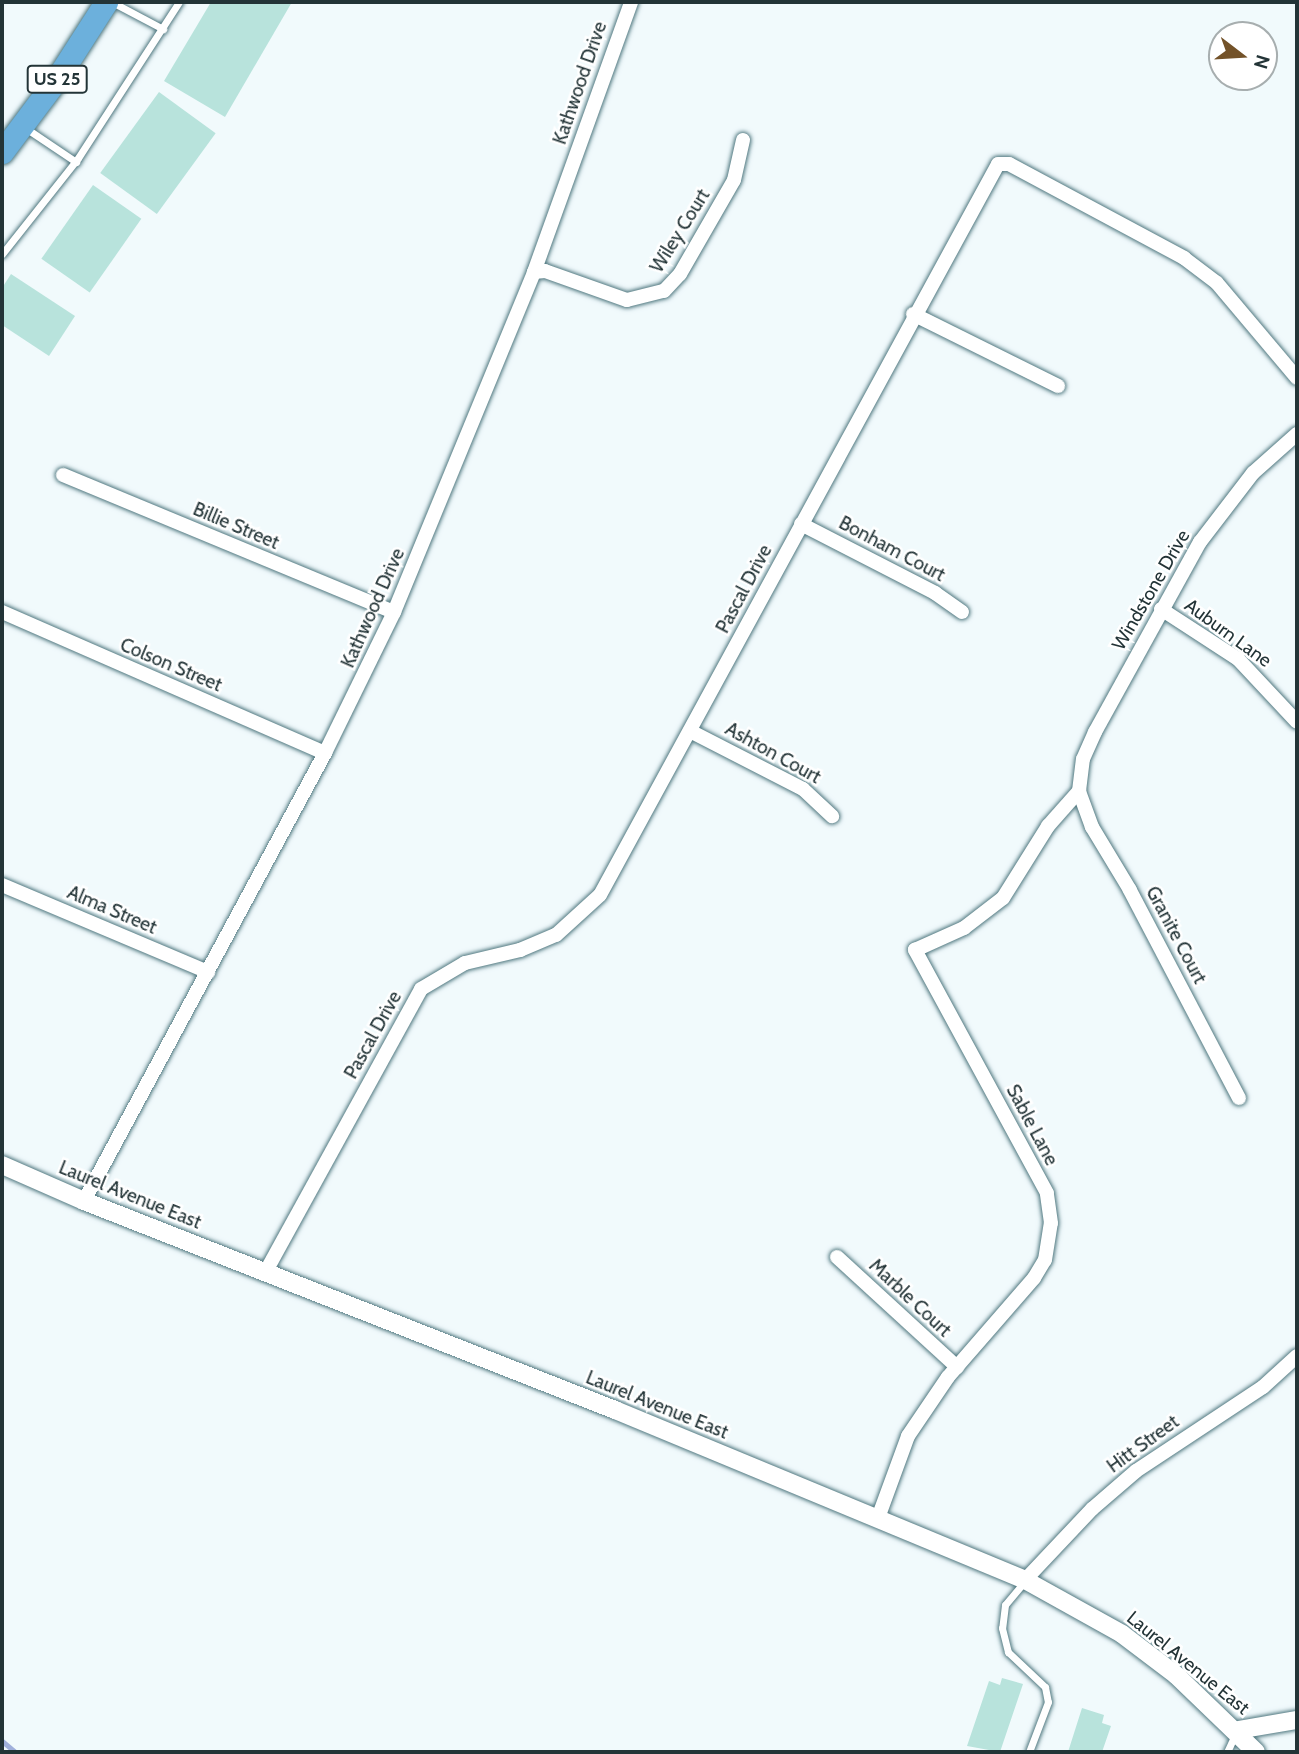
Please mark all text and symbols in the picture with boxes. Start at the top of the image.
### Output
street label: Kathwood Drive [548,19,612,147]
north arrow [1208,21,1278,91]
text: N [1249,52,1275,71]
road number: US 25 [25,64,88,94]
street label: Wiley Court [645,185,715,277]
street label: Billie Street [190,498,282,554]
street label: Bonham Court [835,511,949,587]
street label: Windstone Drive [1107,526,1195,654]
street label: Pascal Drive [711,541,777,637]
street label: Kathwood Drive [337,545,409,671]
street label: Auburn Lane [1180,594,1276,672]
street label: Colson Street [117,633,225,697]
street label: Ashton Court [721,717,825,789]
street label: Alma Street [64,881,160,939]
street label: Granite Court [1141,882,1211,988]
street label: Pascal Drive [340,987,406,1083]
street label: Sable Lane [1001,1081,1063,1169]
street label: Laurel Avenue East [56,1156,204,1234]
street label: Marble Court [864,1254,956,1342]
street label: Laurel Avenue East [583,1366,731,1444]
street label: Hitt Street [1103,1410,1183,1478]
street label: Laurel Avenue East [1122,1607,1254,1719]

